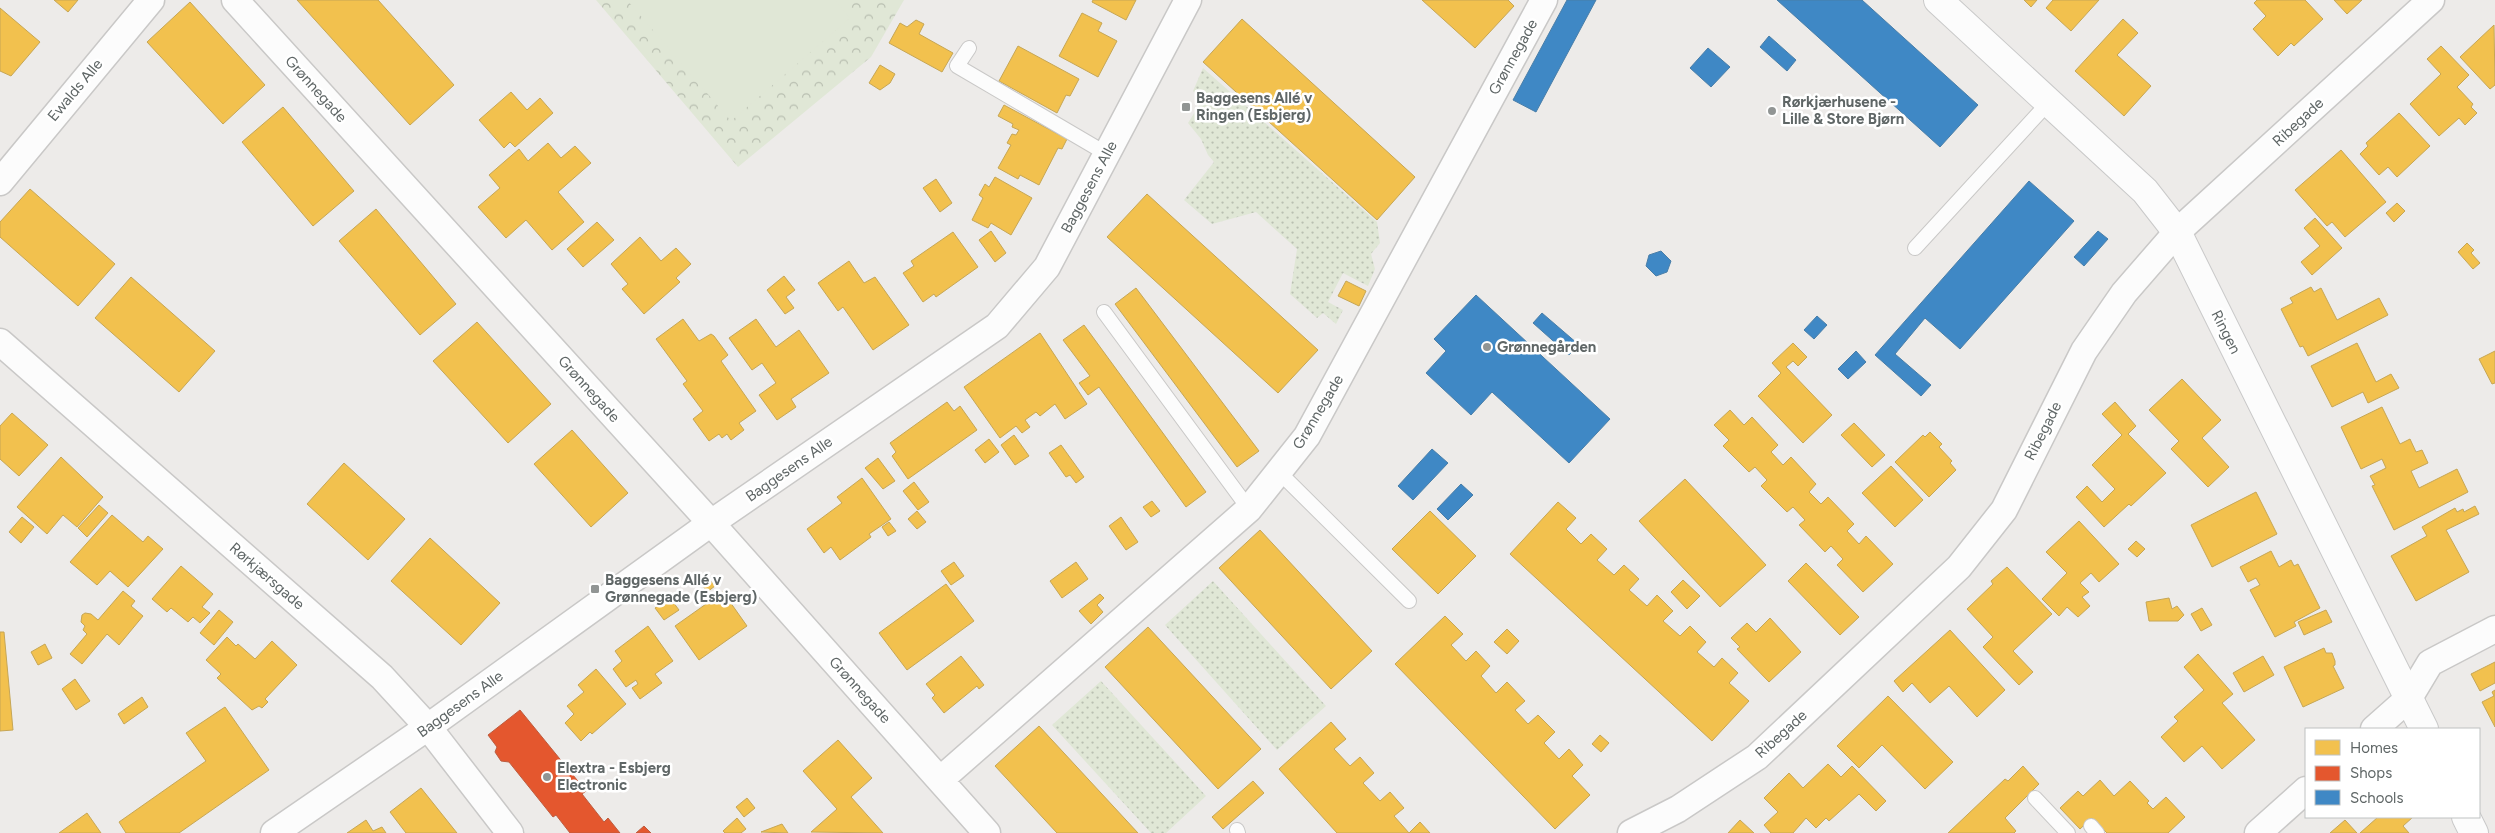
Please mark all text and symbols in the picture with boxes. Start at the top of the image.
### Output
street label: Grønnegade [1485,16,1541,98]
street label: Grønnegade [281,52,351,126]
street label: Ewalds Alle [44,55,106,125]
place label: Baggesens Allé v Ringen (Esbjerg) [1196,89,1313,124]
place label: Rørkjærhusene - Lille & Store Bjørn [1782,93,1904,128]
street label: Ribegade [2269,94,2327,150]
marker: Baggesens Allé v Ringen (Esbjerg) [1180,101,1192,113]
marker: Rørkjærhusene - Lille & Store Bjørn [1766,105,1778,117]
street label: Baggesens Alle [1057,138,1121,236]
street label: Ringen [2207,307,2245,357]
place label: Grønnegården [1497,338,1596,356]
marker: Grønnegården [1481,341,1493,353]
street label: Grønnegade [554,352,624,426]
street label: Grønnegade [1289,372,1347,452]
street label: Ribegade [2021,399,2065,463]
street label: Baggesens Alle [742,432,836,506]
street label: Rørkjærsgade [226,539,308,613]
place label: Baggesens Allé v Grønnegade (Esbjerg) [605,571,758,606]
marker: Baggesens Allé v Grønnegade (Esbjerg) [589,583,601,595]
street label: Grønnegade [825,653,895,727]
street label: Baggesens Alle [414,667,506,741]
street label: Ribegade [1751,706,1811,762]
legend [2305,728,2480,818]
text: Homes [2350,739,2398,757]
place label: Elextra - Esbjerg Electronic [557,759,671,794]
text: Shops [2350,764,2392,782]
marker: Elextra - Esbjerg Electronic [541,771,553,783]
text: Schools [2350,789,2403,807]

